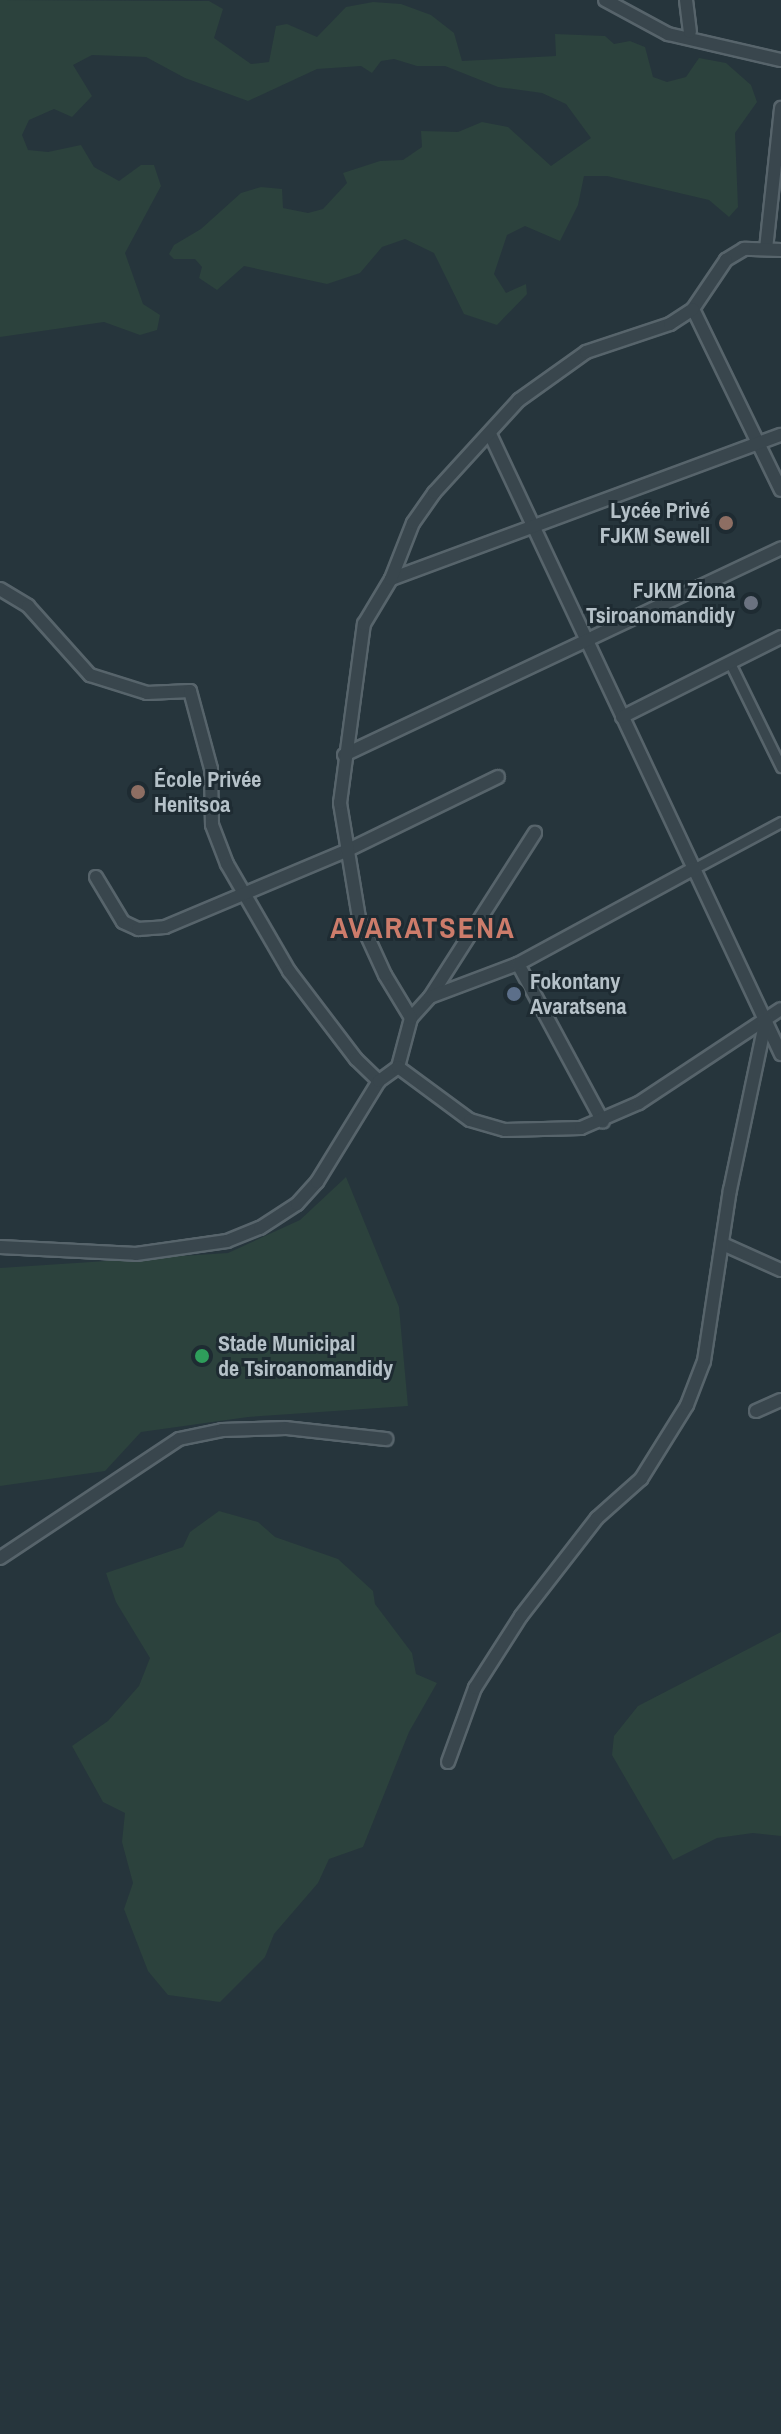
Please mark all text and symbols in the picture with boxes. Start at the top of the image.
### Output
place label: Lycée Privé FJKM Sewell [600,497,710,548]
marker: Lycée Privé FJKM Sewell [717,514,735,532]
place label: FJKM Ziona Tsiroanomandidy [586,577,735,628]
marker: FJKM Ziona Tsiroanomandidy [742,594,760,612]
place label: École Privée Henitsoa [154,766,261,818]
marker: École Privée Henitsoa [129,783,147,801]
district label: AVARATSENA [330,909,516,945]
place label: Fokontany Avaratsena [530,968,627,1020]
marker: Fokontany Avaratsena [505,985,523,1003]
place label: Stade Municipal de Tsiroanomandidy [218,1330,393,1382]
marker: Stade Municipal de Tsiroanomandidy [193,1347,211,1365]

